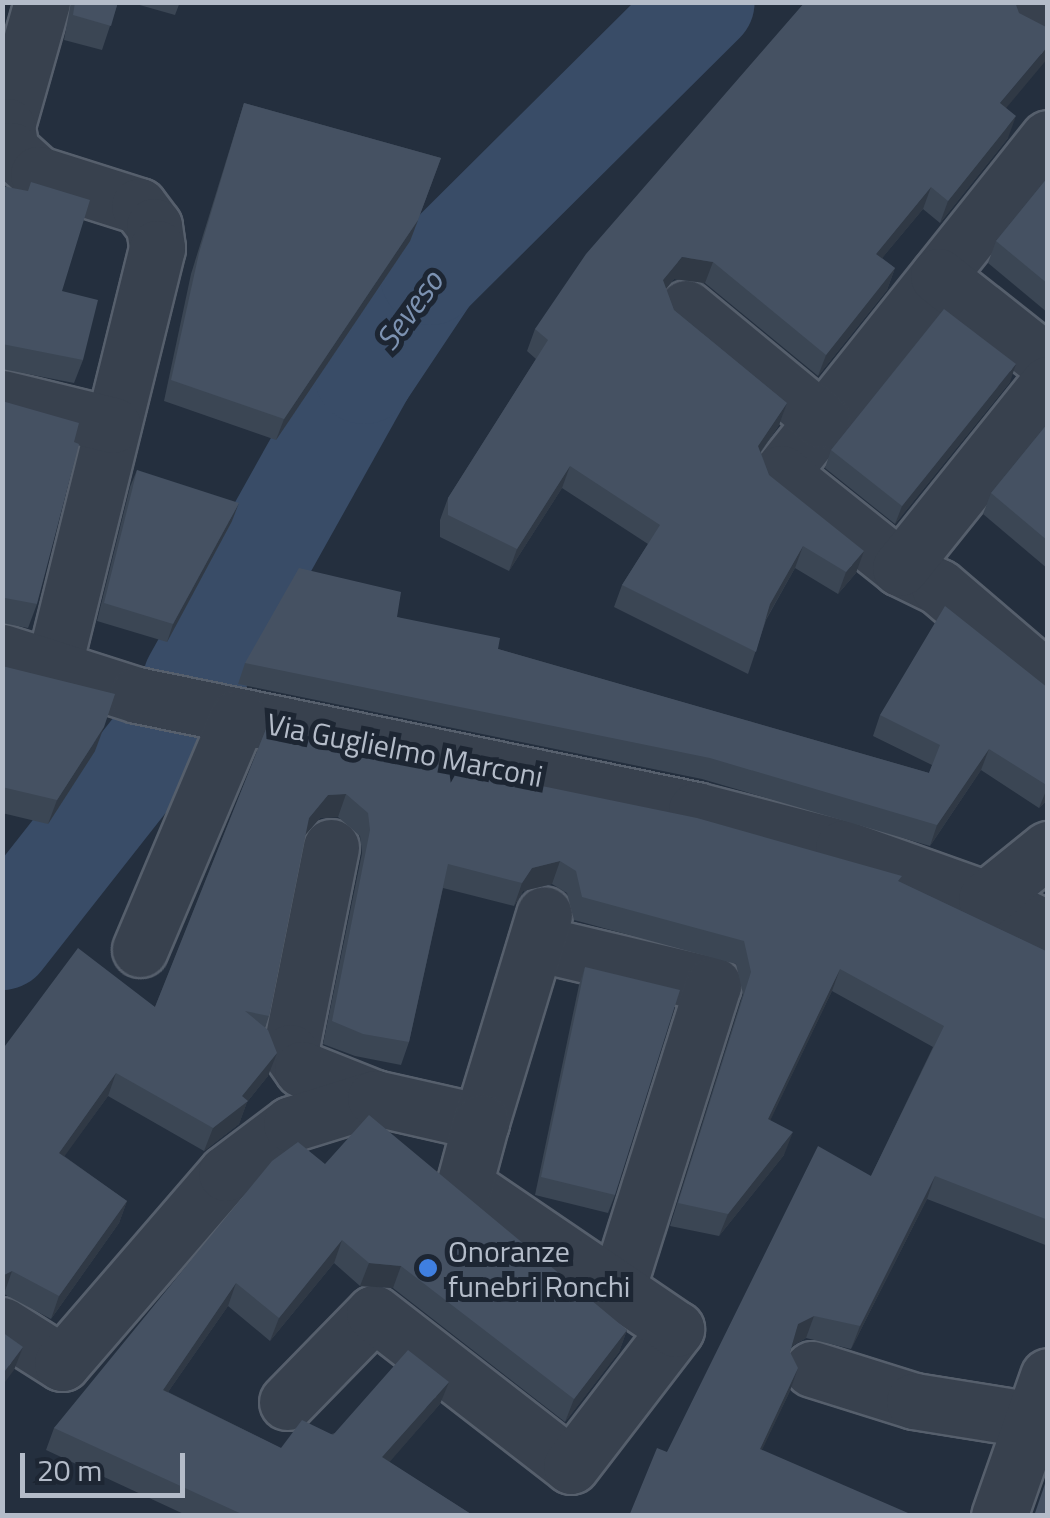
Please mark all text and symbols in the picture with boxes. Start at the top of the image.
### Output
water label: Seveso [367,263,451,357]
street label: Via Guglielmo Marconi [264,706,546,794]
place label: Onoranze funebri Ronchi [448,1233,630,1304]
marker: Onoranze funebri Ronchi [417,1257,439,1279]
scale bar [25,1433,190,1495]
text: 20 m [37,1447,102,1493]

